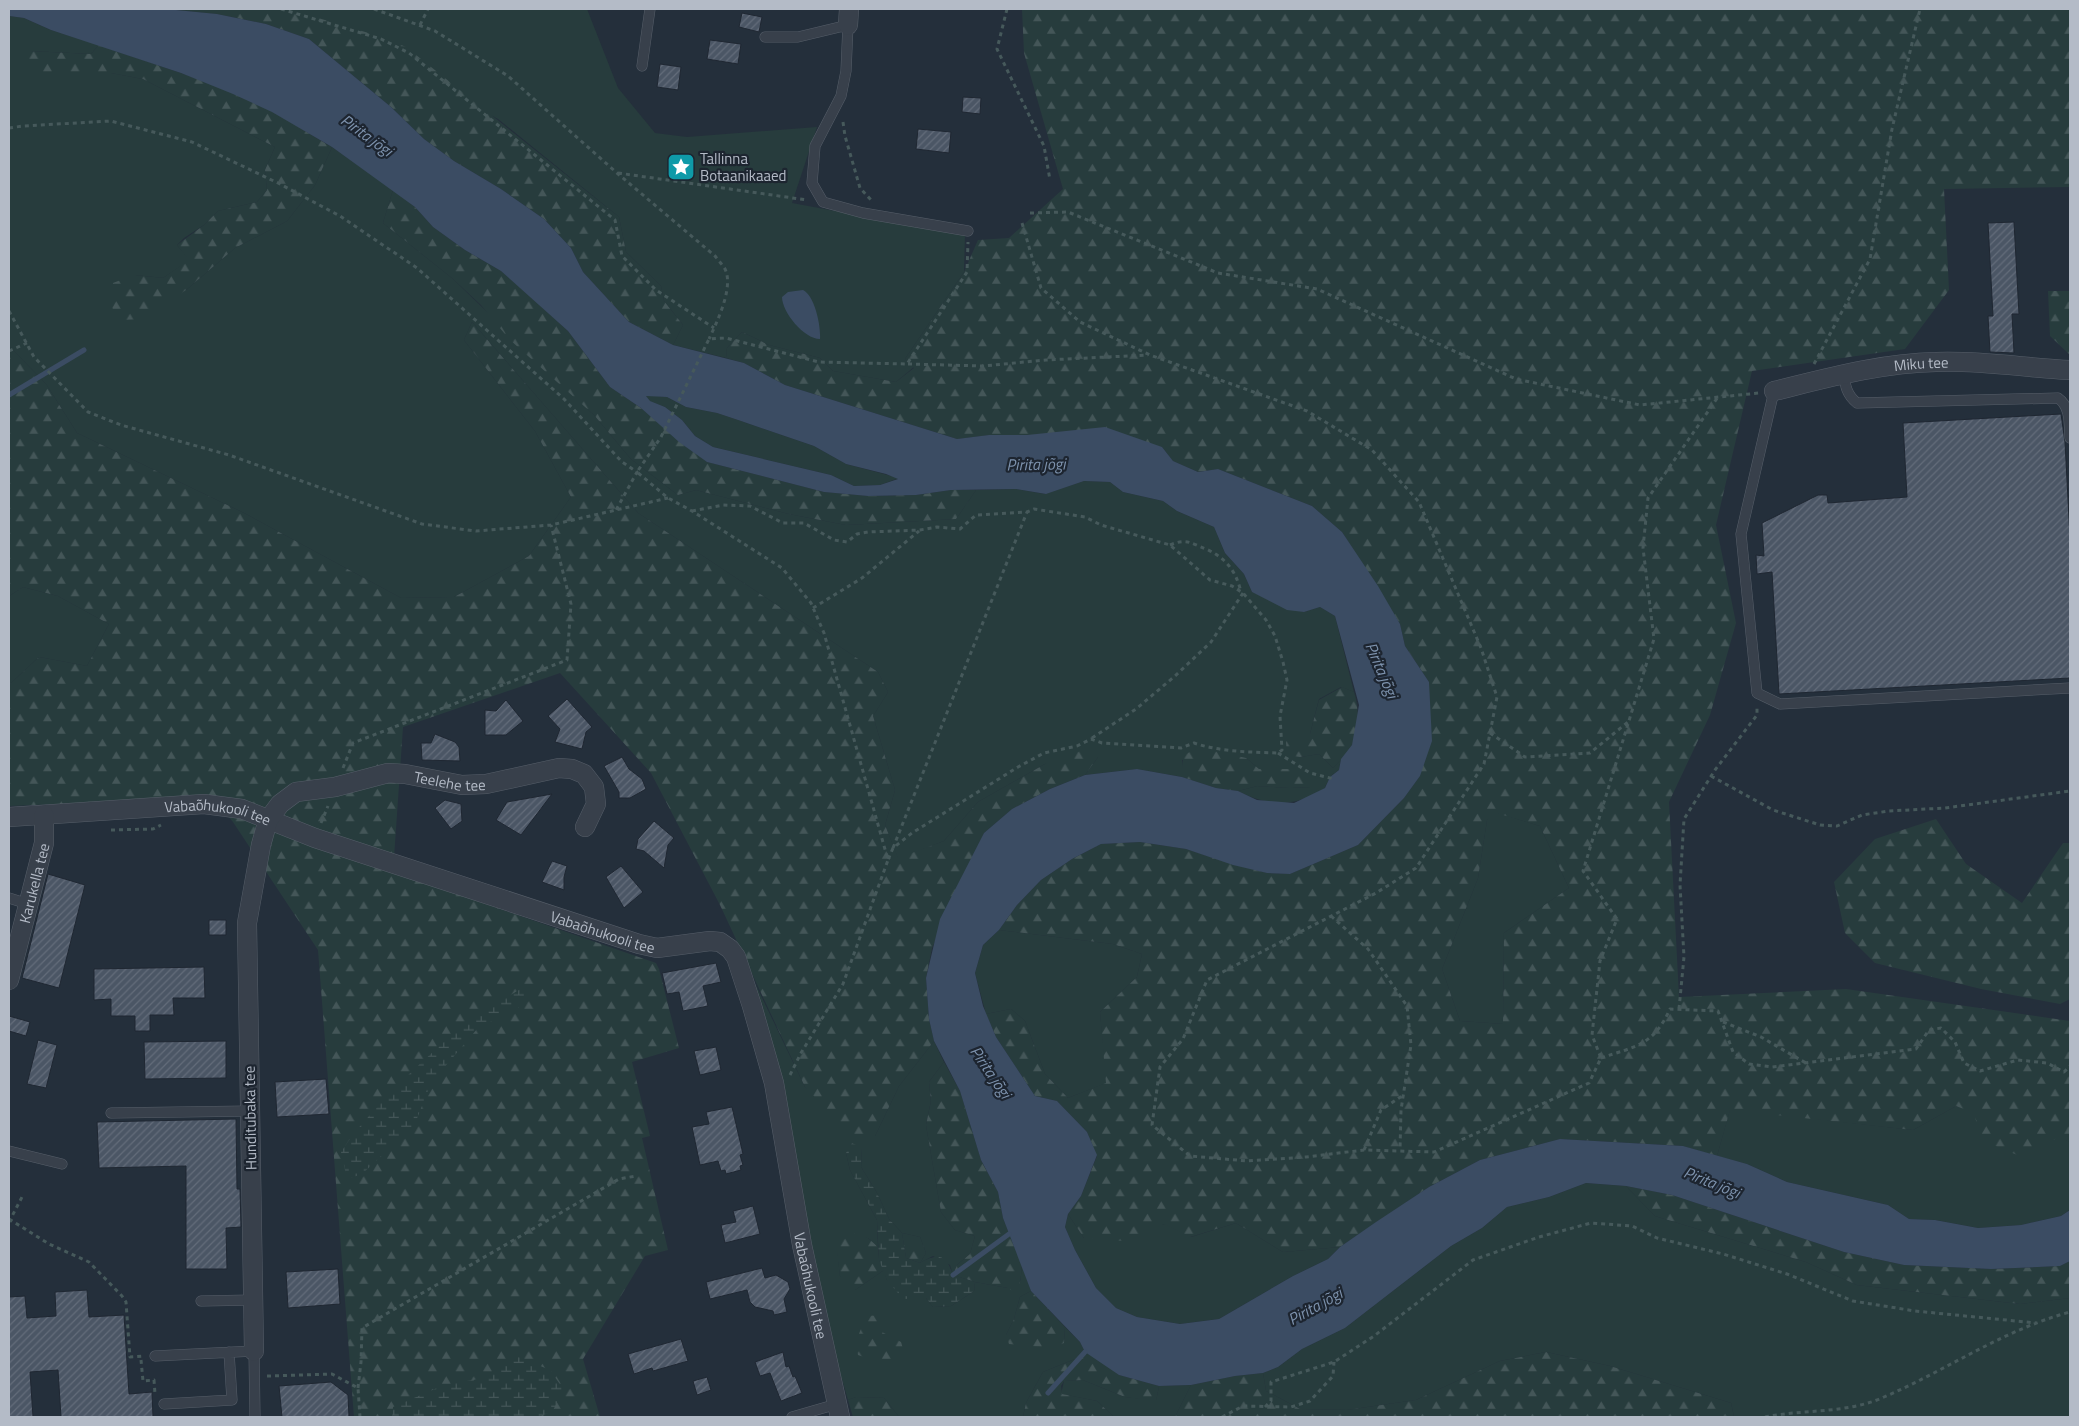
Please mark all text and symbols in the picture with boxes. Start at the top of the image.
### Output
water label: Pirita jõgi [336,108,399,163]
place label: Tallinna Botaanikaaed [700,147,786,187]
place icon: Tallinna Botaanikaaed [666,152,696,182]
street label: Miku tee [1892,350,1949,377]
water label: Pirita jõgi [1006,451,1067,477]
water label: Pirita jõgi [1359,638,1405,703]
street label: Teelehe tee [412,765,486,796]
street label: Vabaõhukooli tee [164,793,275,831]
street label: Karukella tee [12,841,55,926]
street label: Vabaõhukooli tee [548,904,657,959]
water label: Pirita jõgi [965,1041,1018,1105]
street label: Hunditubaka tee [238,1066,262,1170]
water label: Pirita jõgi [1680,1160,1745,1205]
street label: Vabaõhukooli tee [789,1231,834,1341]
water label: Pirita jõgi [1283,1280,1348,1331]

